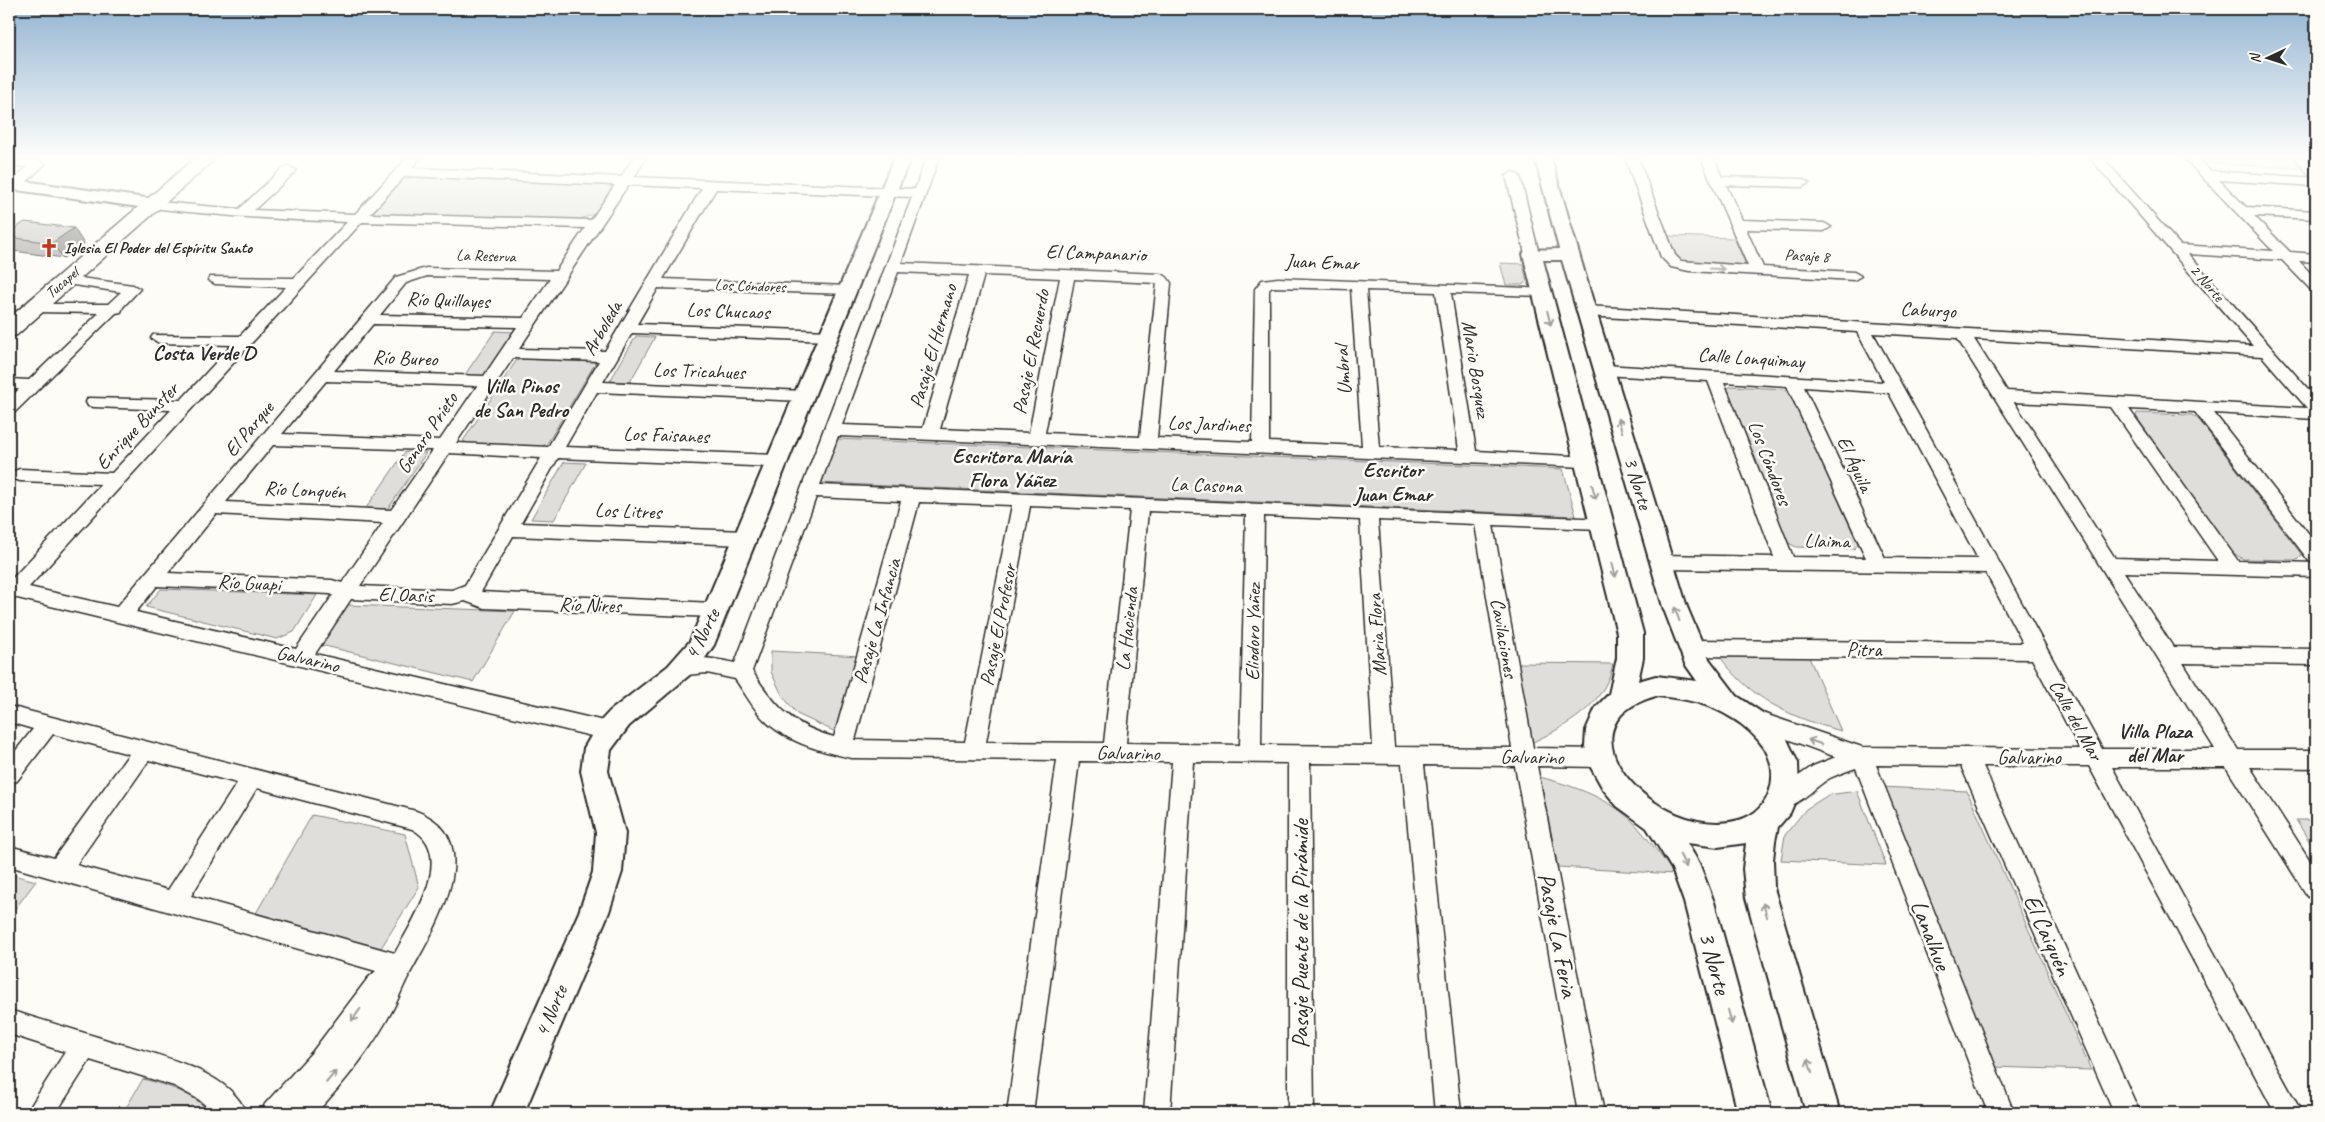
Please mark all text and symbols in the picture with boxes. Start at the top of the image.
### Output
north arrow [2242,32,2292,82]
text: N [2247,52,2264,64]
church icon: Iglesia El Poder del Espíritu Santo [38,237,60,259]
place label: Iglesia El Poder del Espíritu Santo [64,238,253,258]
street label: El Campanario [1046,239,1148,267]
street label: La Reserva [456,245,517,267]
street label: Pasaje 8 [1784,245,1832,267]
street label: Juan Emar [1284,248,1361,276]
street label: 2 Norte [2185,260,2230,307]
street label: Tucapel [41,261,85,303]
one-way arrow [1708,264,1724,273]
street label: Los Cóndores [714,275,787,297]
street label: Pasaje El Hermano [903,280,963,411]
street label: Río Quillayes [406,286,492,314]
street label: Pasaje El Recuerdo [1007,287,1056,416]
street label: Arboleda [576,295,628,360]
street label: Caburgo [1900,296,1957,324]
street label: Los Chucaos [686,297,772,325]
one-way arrow [1545,309,1554,325]
street label: Mario Bosquez [1456,319,1496,422]
district label: Costa Verde D [153,340,258,366]
street label: Umbral [1329,341,1357,396]
street label: Calle Lonquimay [1697,342,1807,374]
street label: Río Bureo [372,344,439,372]
street label: Los Tricahues [653,357,748,385]
district label: Villa Pinos de San Pedro [474,373,570,423]
street label: Enrique Bunster [90,376,185,475]
street label: Genaro Prieto [391,387,464,478]
street label: El Parque [219,395,280,462]
street label: Los Jardines [1167,410,1253,438]
one-way arrow [1615,417,1625,433]
street label: Los Cóndores [1742,417,1798,511]
street label: Los Faisanes [623,421,711,449]
street label: El Águila [1831,432,1879,497]
district label: Escritora María Flora Yáñez [952,443,1073,493]
street label: 3 Norte [1618,454,1658,514]
district label: Escritor Juan Emar [1352,457,1434,507]
street label: La Casona [1170,471,1243,499]
street label: Río Lonquén [264,475,347,505]
one-way arrow [1589,484,1599,500]
street label: Los Litres [594,497,664,525]
street label: Llaima [1804,528,1852,554]
street label: Pasaje La Infancia [847,554,907,686]
street label: Pasaje El Profesor [974,560,1022,688]
one-way arrow [1610,562,1619,578]
street label: Río Guapi [217,569,283,597]
street label: Eliodoro Yañez [1240,580,1266,681]
street label: El Oasis [378,582,436,609]
street label: La Hacienda [1110,584,1144,672]
street label: Río Ñires [559,591,624,619]
street label: Maria Flora [1362,591,1392,677]
street label: Cavilaciones [1485,596,1524,682]
street label: 4 Norte [679,603,726,663]
one-way arrow [1672,607,1681,622]
street label: Pitra [1846,637,1884,662]
street label: Galvarino [274,640,343,679]
street label: Calle del Mar [2043,675,2109,767]
district label: Villa Plaza del Mar [2118,718,2194,768]
one-way arrow [1808,736,1824,746]
street label: Galvarino [1096,740,1161,766]
street label: Galvarino [1500,744,1565,770]
street label: Galvarino [1997,745,2062,770]
street label: Pasaje Puente de la Pirámide [1285,817,1315,1048]
one-way arrow [1678,854,1688,869]
street label: Pasaje La Feria [1531,870,1585,1001]
street label: El Caiquén [2017,890,2080,981]
street label: Lanalhue [1904,896,1959,976]
one-way arrow [1759,903,1769,919]
street label: 3 Norte [1692,928,1738,1000]
street label: 4 Norte [529,980,573,1040]
one-way arrow [351,1007,361,1021]
one-way arrow [1725,1008,1735,1024]
one-way arrow [1804,1059,1814,1075]
one-way arrow [326,1071,337,1084]

